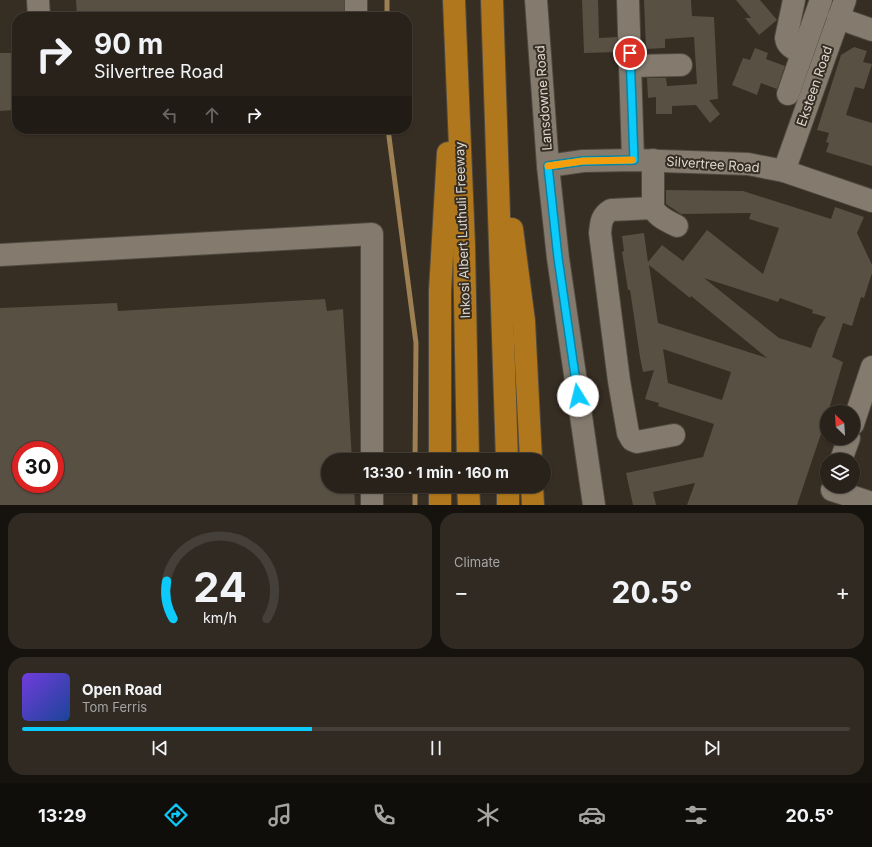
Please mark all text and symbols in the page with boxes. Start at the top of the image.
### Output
text: 90 m [94,27,163,61]
icon: right [28,28,80,80]
pin [613,36,647,70]
icon: arrive [619,42,641,64]
street label: Eksteen Road [793,44,835,128]
street label: Lansdowne Road [531,45,555,151]
text: Silvertree Road [94,61,224,82]
icon: left [159,104,181,126]
icon: ahead [201,104,223,126]
icon: right [243,104,265,126]
street label: Inkosi Albert Luthuli Freeway [451,141,473,319]
street label: Silvertree Road [666,153,760,175]
position arrow [557,375,599,417]
north arrow [820,405,860,445]
map controls [820,405,860,493]
speed limit sign: 30 [12,441,64,493]
button: layers [820,453,860,493]
text: 13:30 · 1 min · 160 m [363,463,509,482]
text: Climate [454,554,500,570]
text: 24 [193,562,247,612]
text: 20.5° [612,574,692,610]
text: − [454,579,469,605]
text: + [835,579,850,605]
text: km/h [203,609,237,626]
text: Open Road [82,680,162,699]
text: Tom Ferris [82,699,147,715]
icon: previous [149,737,171,759]
icon: pause [425,737,447,759]
icon: next [701,737,723,759]
icon: directions [162,801,190,829]
icon: music [266,801,294,829]
icon: phone [370,801,398,829]
icon: climate [474,801,502,829]
icon: car [578,801,606,829]
icon: filters [682,801,710,829]
text: 13:29 [38,805,86,826]
text: 20.5° [785,805,834,826]

